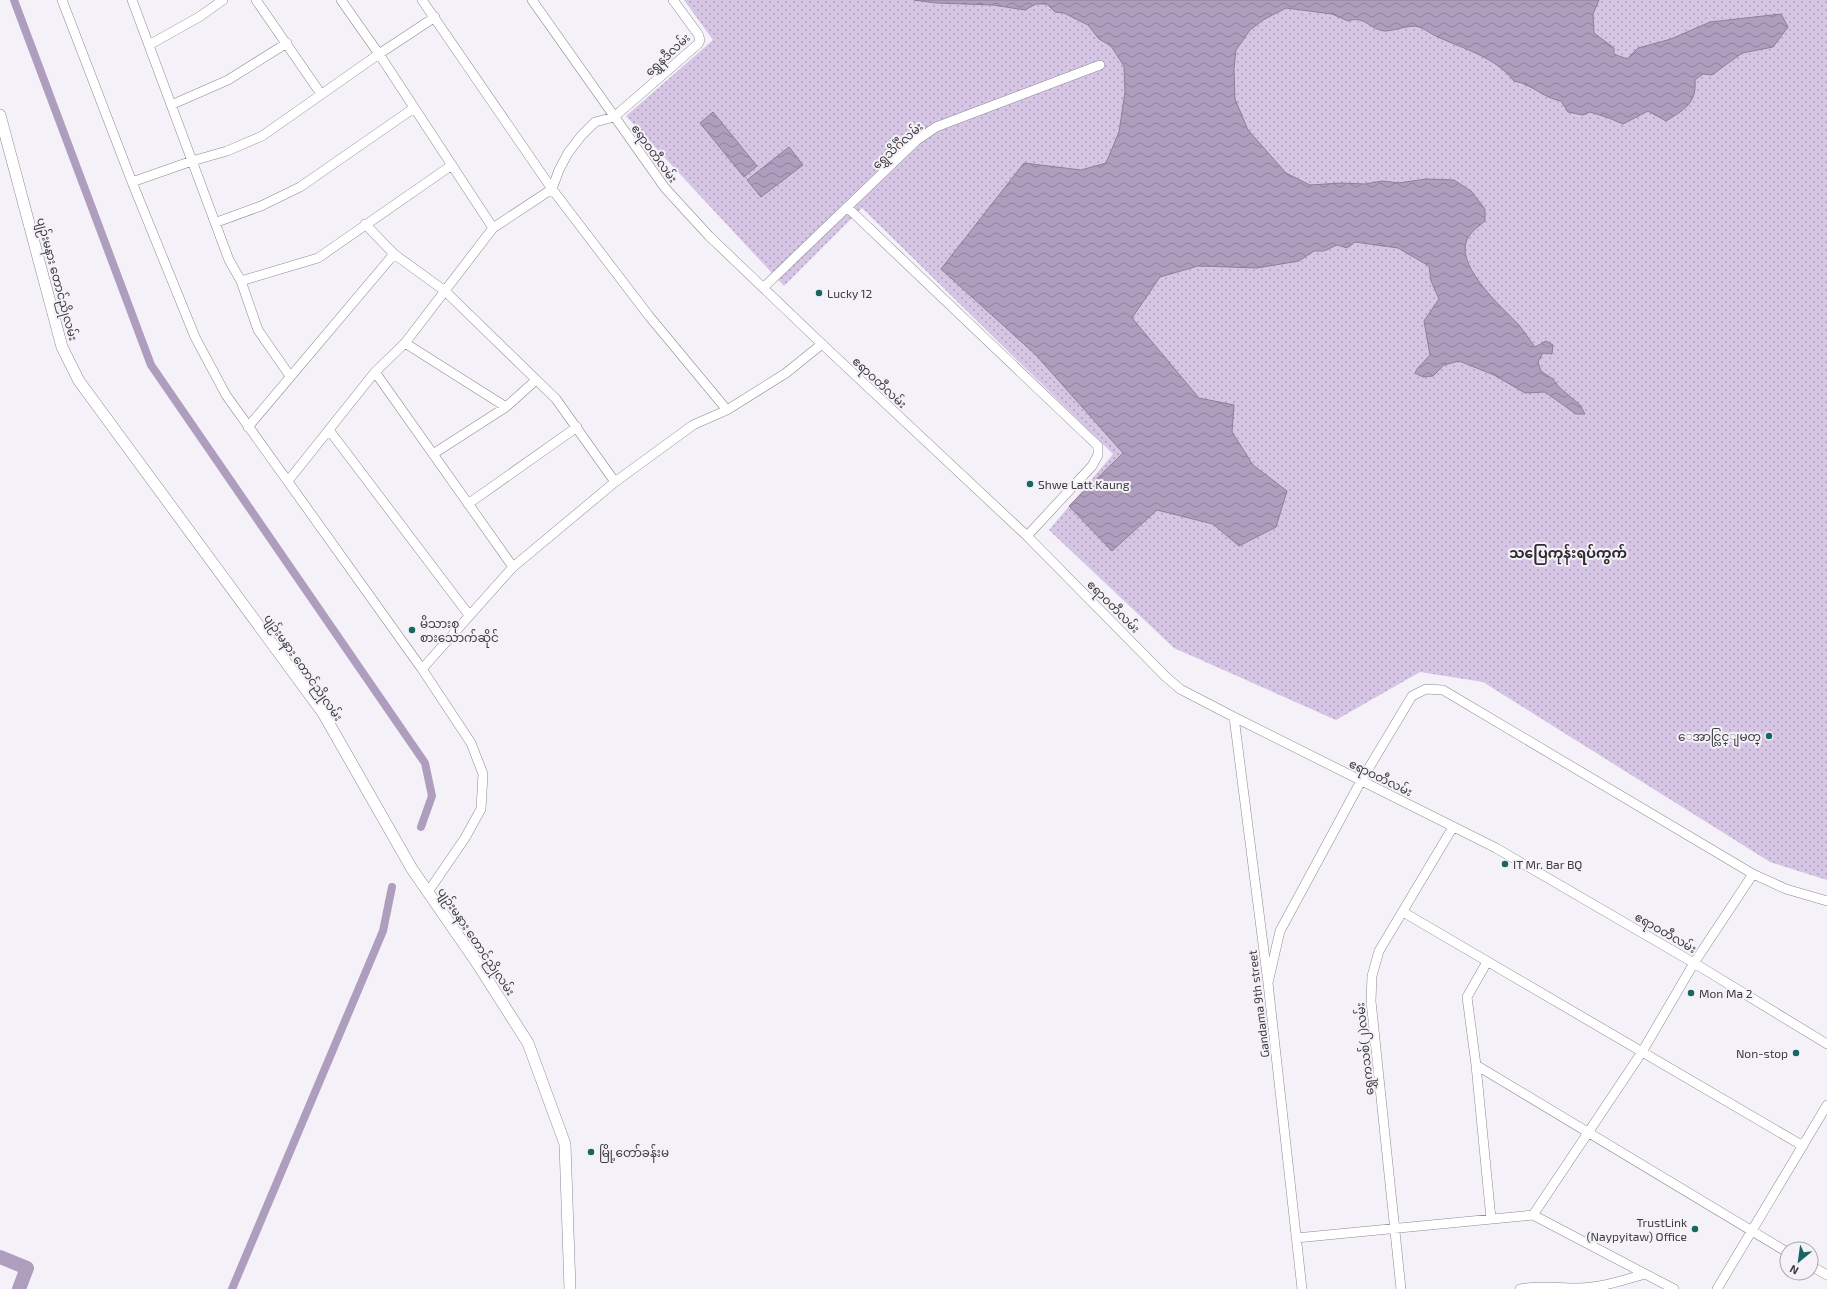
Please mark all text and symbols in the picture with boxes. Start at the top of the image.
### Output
street label: ရွှေနဒီလမ်း [641,29,695,81]
street label: ရွှေသိင်္ဂီလမ်း [868,118,928,174]
street label: ဧရာဝတီလမ်း [626,121,682,187]
street label: ပျဉ်းမနား တောင်ညိုလမ်း [31,216,82,343]
place label: Lucky 12 [827,286,873,300]
marker: Lucky 12 [814,288,824,298]
street label: ဧရာဝတီလမ်း [847,353,911,413]
place label: Shwe Latt Kaung [1038,477,1130,491]
marker: Shwe Latt Kaung [1025,479,1035,489]
district label: သပြေကုန်းရပ်ကွက် [1509,543,1627,565]
street label: ဧရာဝတီလမ်း [1082,576,1144,638]
street label: ပျဉ်းမနား တောင်ညိုလမ်း [259,610,347,725]
place label: မိသားစု စားသောက်ဆိုင် [420,615,499,648]
marker: မိသားစု စားသောက်ဆိုင် [407,625,417,635]
place label: ေအာင္လြင္ျမတ္ [1678,728,1761,747]
marker: ေအာင္လြင္ျမတ္ [1764,731,1774,741]
street label: ဧရာဝတီလမ်း [1345,755,1415,802]
place label: IT Mr. Bar BQ [1513,857,1582,872]
marker: IT Mr. Bar BQ [1500,859,1510,869]
street label: ပျဉ်းမနား တောင်ညိုလမ်း [432,884,519,1000]
street label: ဧရာဝတီလမ်း [1631,908,1700,959]
street label: Gandama 9th street [1244,949,1272,1059]
place label: Mon Ma 2 [1699,986,1753,1000]
marker: Mon Ma 2 [1686,988,1696,998]
street label: ရွှေကသစ်(၂)လမ်း [1351,1001,1380,1096]
place label: Non-stop [1736,1046,1788,1060]
marker: Non-stop [1791,1048,1801,1058]
place label: မြို့တော်ခန်းမ [599,1144,669,1163]
marker: မြို့တော်ခန်းမ [586,1147,596,1157]
place label: TrustLink (Naypyitaw) Office [1587,1215,1687,1243]
marker: TrustLink (Naypyitaw) Office [1690,1224,1700,1234]
north arrow [1779,1241,1819,1281]
text: N [1787,1263,1801,1278]

